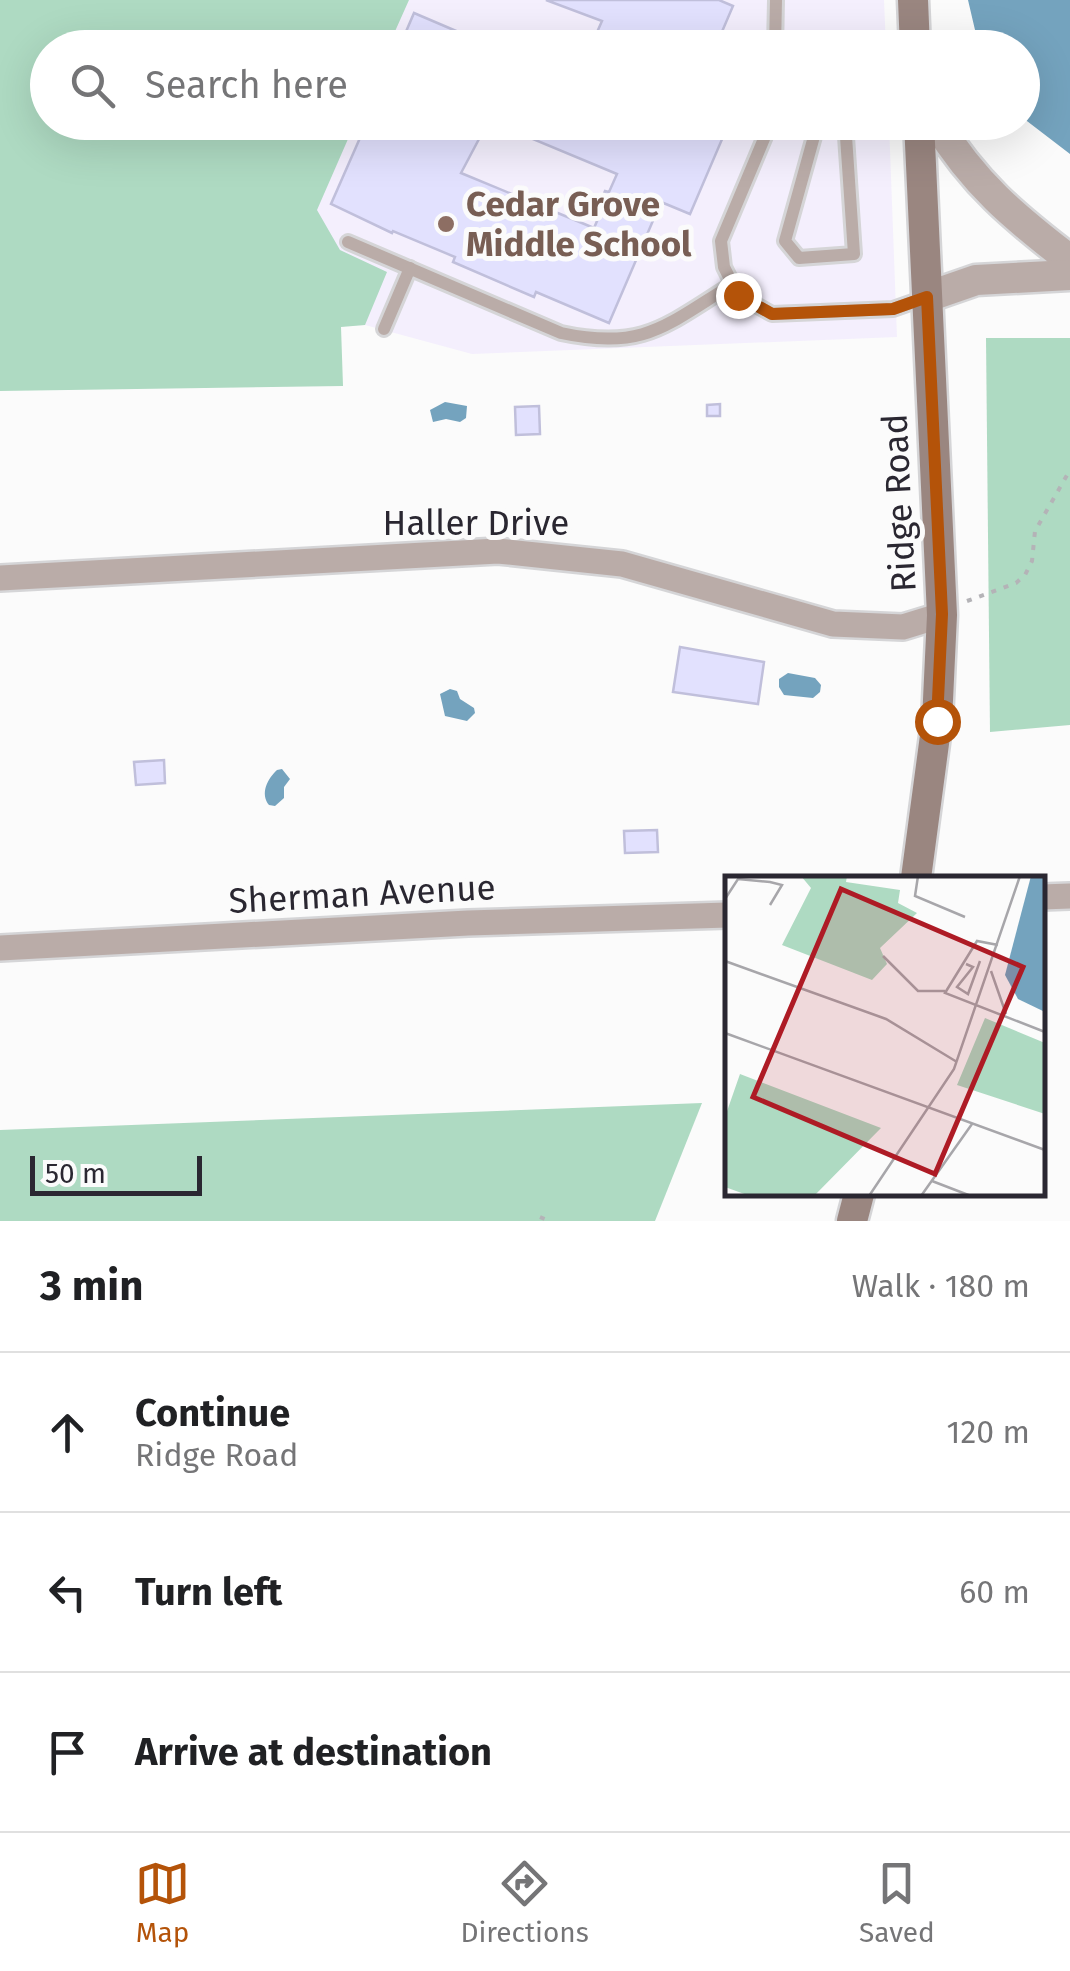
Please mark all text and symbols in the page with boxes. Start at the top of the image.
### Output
search box [30,30,1040,140]
icon: search [65,58,120,113]
text: Search here [145,62,348,108]
place label: Cedar Grove Middle School [466,183,692,265]
marker: Cedar Grove Middle School [435,213,457,235]
route end [716,273,762,319]
street label: Ridge Road [873,413,925,593]
street label: Haller Drive [383,502,569,544]
route start [915,699,961,745]
street label: Sherman Avenue [228,866,496,922]
inset map [725,876,1045,1196]
scale bar [30,1151,202,1196]
text: 50 m [45,1157,106,1190]
text: 3 min [40,1261,143,1311]
text: Walk · 180 m [852,1267,1030,1305]
text: Continue [135,1390,290,1436]
icon: ahead [40,1405,95,1460]
text: 120 m [947,1413,1030,1451]
text: Ridge Road [135,1436,298,1474]
icon: left [40,1565,95,1620]
text: Turn left [135,1569,282,1615]
text: 60 m [959,1573,1030,1611]
icon: arrive [40,1725,95,1780]
text: Arrive at destination [135,1729,492,1775]
tab: Map [135,1856,190,1949]
tab: Directions [460,1856,589,1949]
tab: Saved [859,1856,935,1949]

